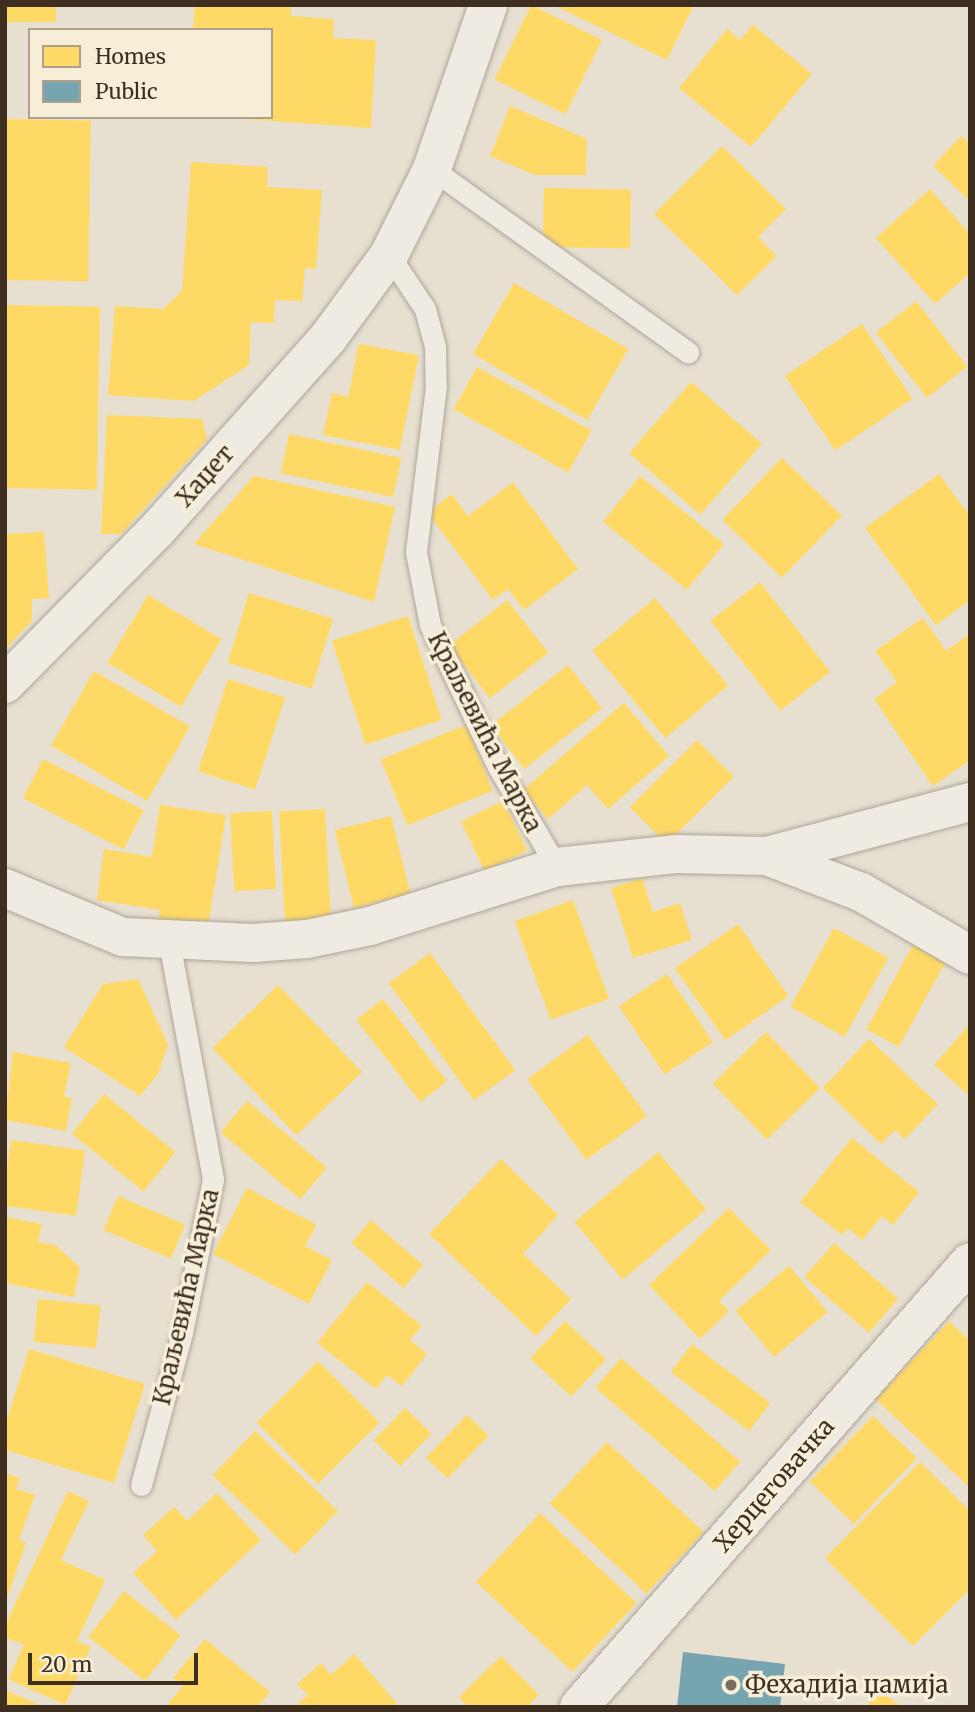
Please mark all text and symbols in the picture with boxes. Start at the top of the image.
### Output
legend [28,28,273,119]
text: Homes [95,43,166,70]
text: Public [95,78,158,105]
street label: Хаџет [170,439,240,513]
street label: Краљевића Марка [422,627,548,837]
street label: Краљевића Марка [147,1186,225,1408]
street label: Херцеговачка [708,1412,840,1558]
scale bar [32,1638,201,1682]
text: 20 m [41,1651,92,1678]
place label: Фехадија џамија [745,1671,948,1699]
marker: Фехадија џамија [723,1677,739,1693]

